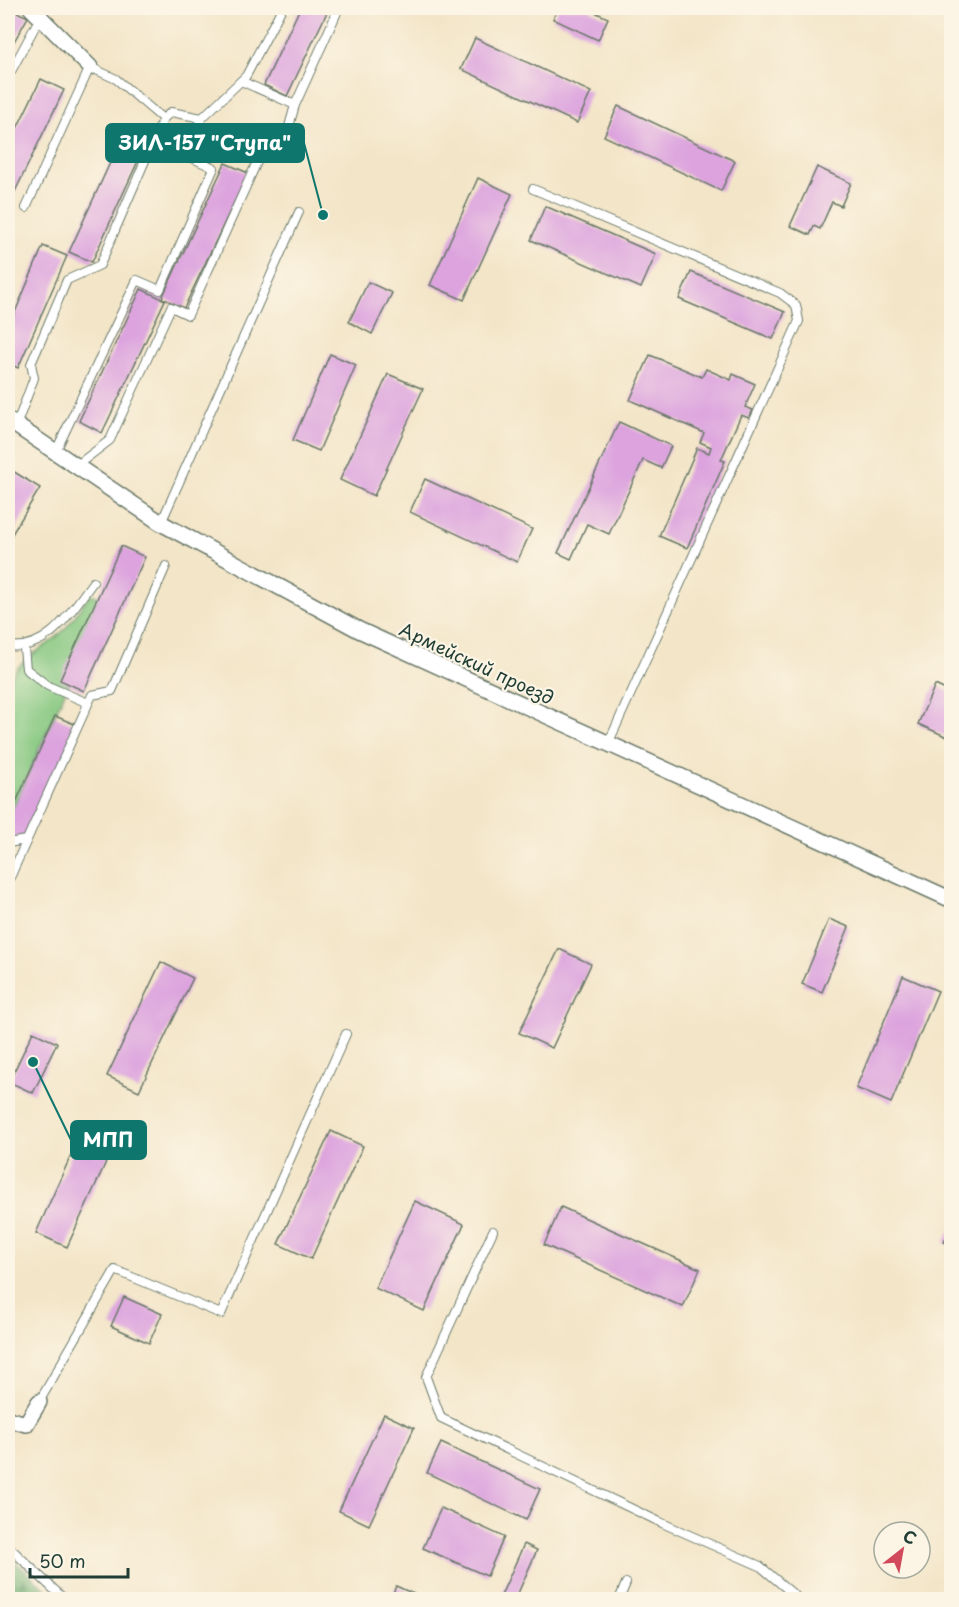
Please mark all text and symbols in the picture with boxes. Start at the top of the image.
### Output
callout: ЗИЛ-157 "Ступа" [106,124,304,162]
text: ЗИЛ-157 "Ступа" [118,127,291,157]
street label: Армейский проезд [395,615,559,711]
callout: МПП [71,1121,146,1159]
text: МПП [83,1124,133,1154]
north arrow [872,1520,932,1580]
text: С [899,1523,922,1550]
scale bar [30,1541,128,1579]
text: 50 m [39,1547,86,1574]

